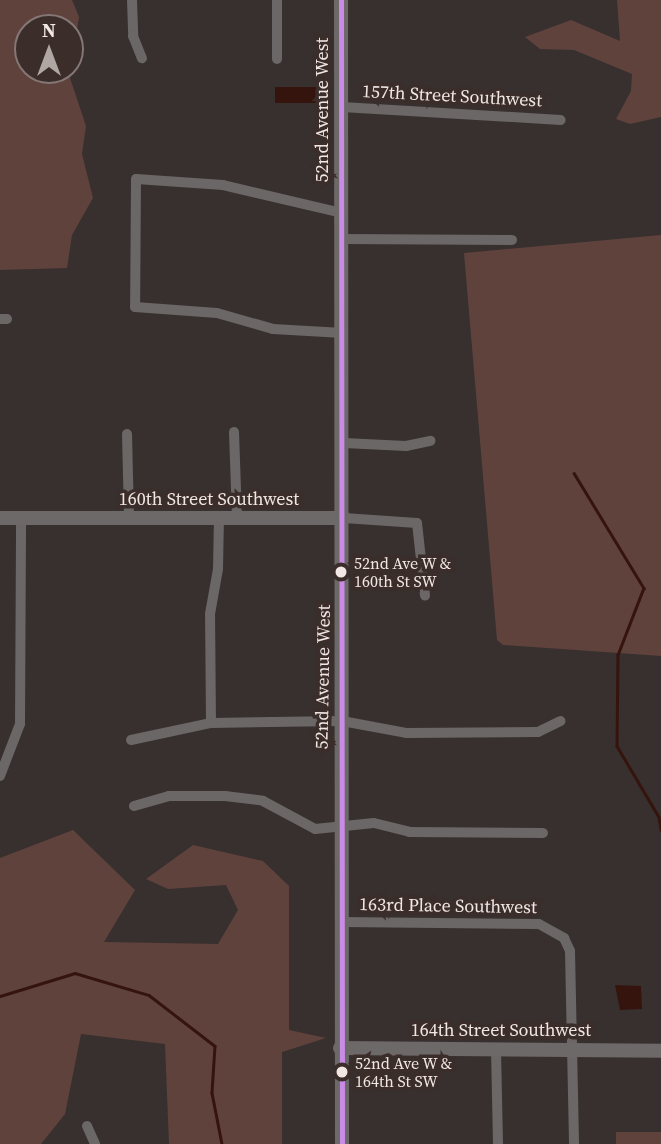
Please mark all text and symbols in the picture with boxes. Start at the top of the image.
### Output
north arrow [14,14,84,84]
text: N [42,17,56,43]
street label: 52nd Avenue West [311,37,333,183]
street label: 157th Street Southwest [361,80,543,112]
street label: 160th Street Southwest [119,488,299,510]
place label: 52nd Ave W & 160th St SW [354,553,452,591]
marker: 52nd Ave W & 160th St SW [334,565,348,579]
street label: 52nd Avenue West [311,604,335,750]
street label: 163rd Place Southwest [359,894,537,918]
street label: 164th Street Southwest [411,1019,591,1041]
place label: 52nd Ave W & 164th St SW [355,1053,453,1091]
marker: 52nd Ave W & 164th St SW [335,1065,349,1079]

